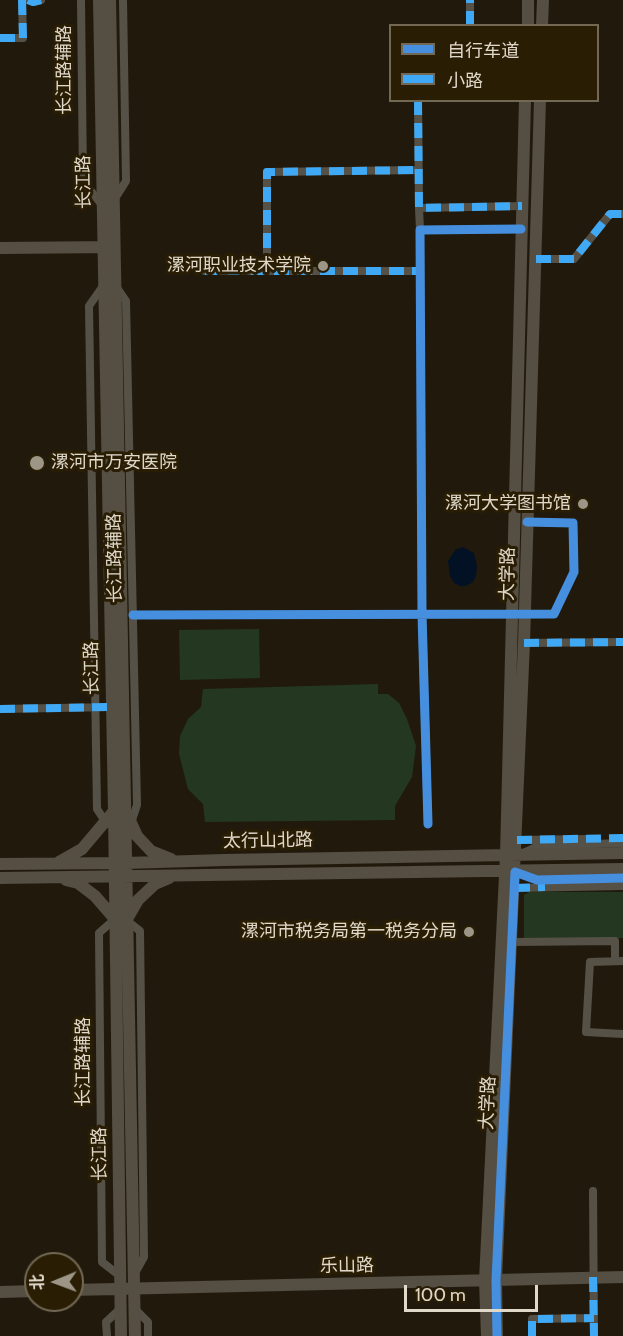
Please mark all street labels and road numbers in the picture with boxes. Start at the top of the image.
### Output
street label: 长江路辅路 [54,25,76,115]
street label: 长江路 [73,155,95,209]
street label: 长江路辅路 [103,513,127,603]
street label: 大学路 [497,547,519,601]
street label: 长江路 [81,641,103,695]
street label: 太行山北路 [223,829,313,853]
street label: 长江路辅路 [73,1017,95,1107]
street label: 大学路 [476,1075,500,1131]
street label: 长江路 [89,1127,111,1181]
street label: 乐山路 [320,1255,374,1277]

